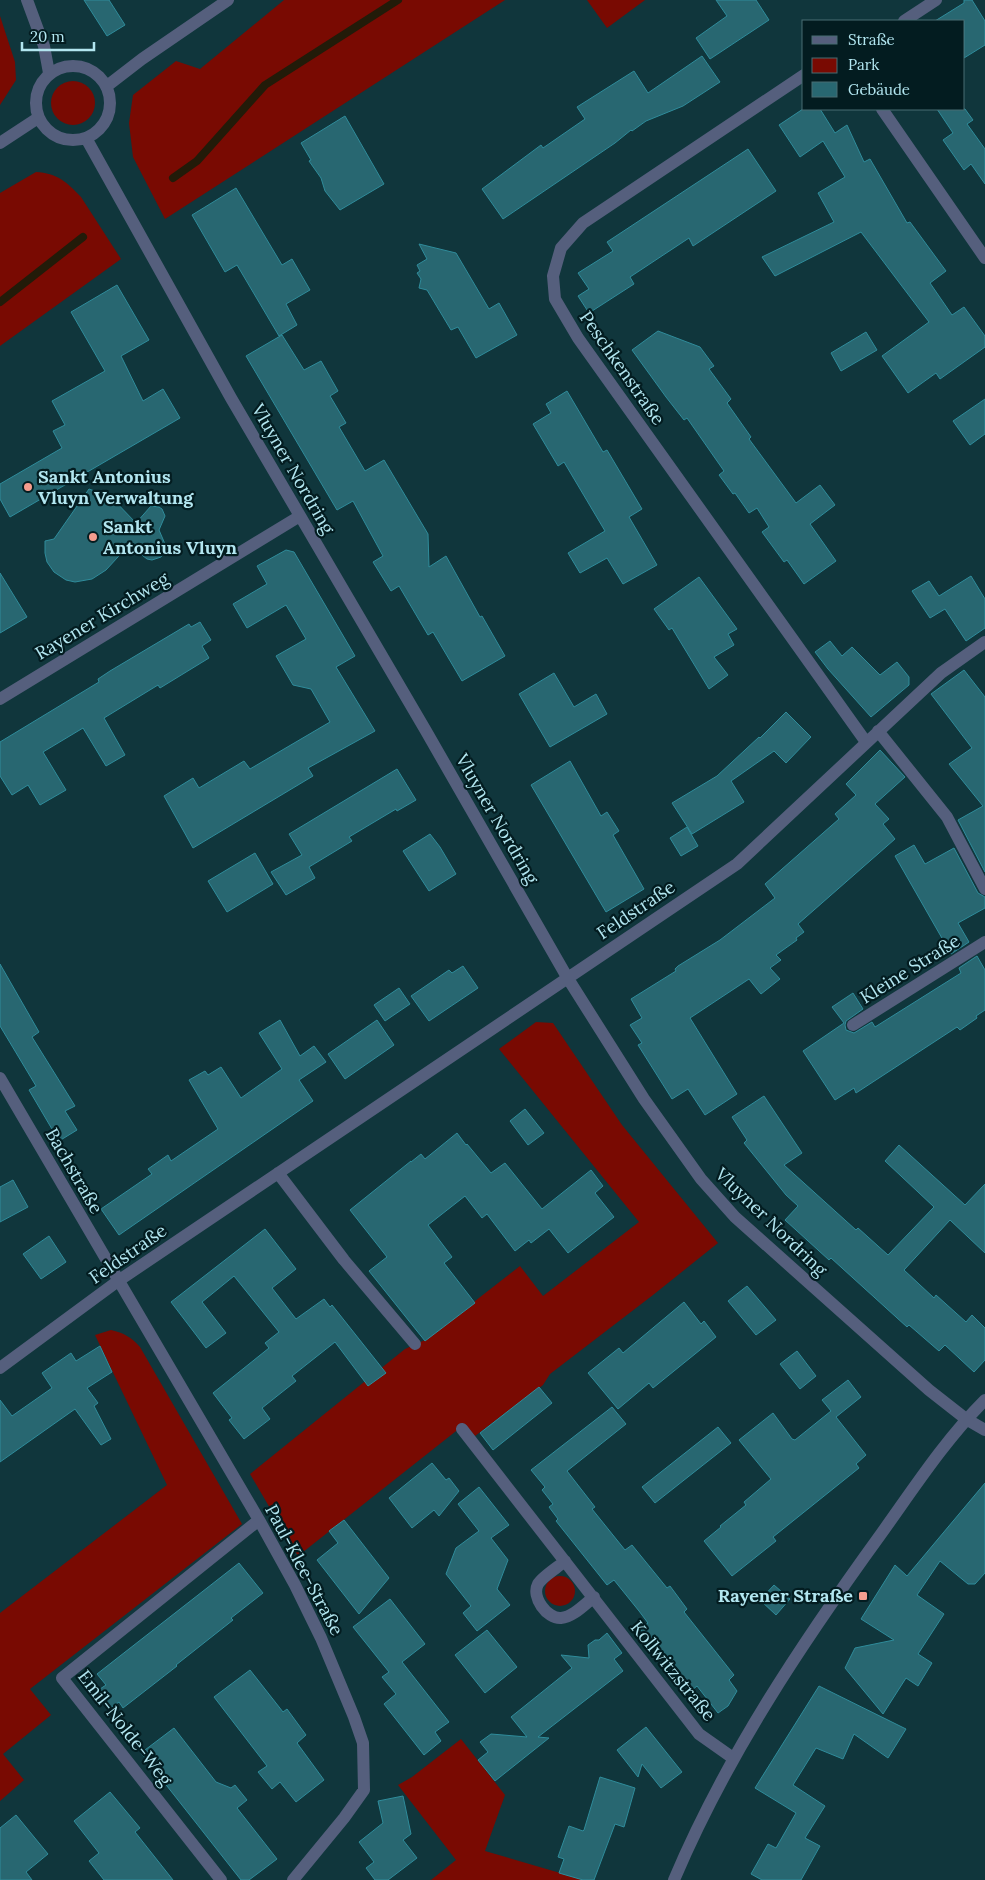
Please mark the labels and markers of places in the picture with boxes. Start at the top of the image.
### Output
place label: Sankt Antonius Vluyn Verwaltung [38,465,194,509]
marker: Sankt Antonius Vluyn Verwaltung [22,481,34,493]
place label: Sankt Antonius Vluyn [103,515,238,559]
marker: Sankt Antonius Vluyn [87,531,99,543]
place label: Rayener Straße [718,1584,853,1607]
marker: Rayener Straße [857,1590,869,1602]

